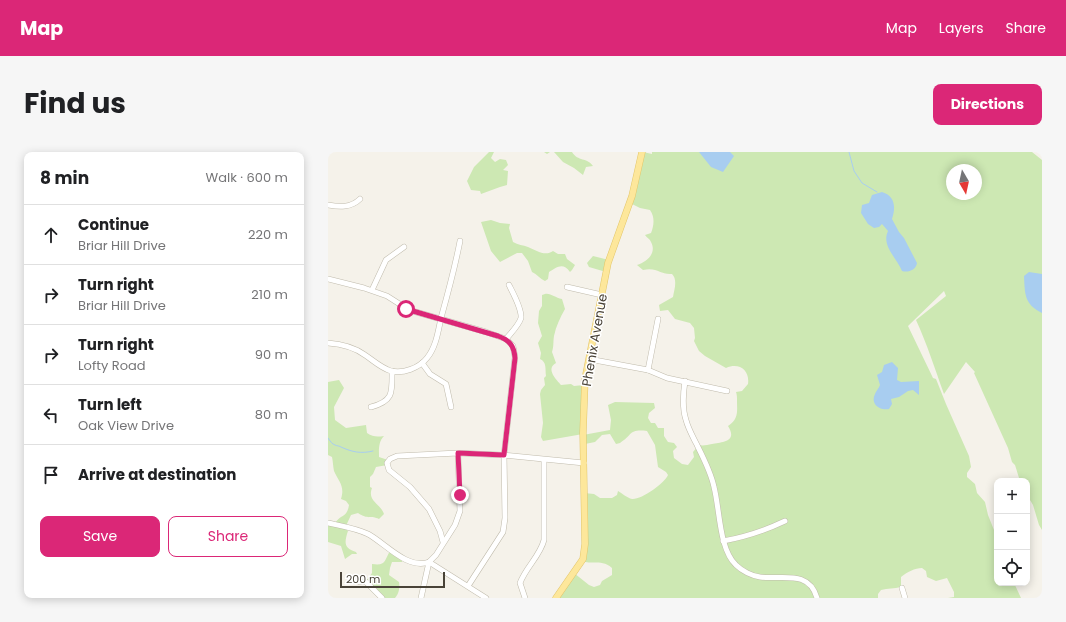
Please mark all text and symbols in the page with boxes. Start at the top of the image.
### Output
text: Map [20,15,63,42]
text: Map [886,18,917,38]
text: Layers [939,18,983,38]
text: Share [1005,18,1046,38]
text: Find us [24,84,126,123]
button: Directions [933,84,1042,125]
north arrow [946,164,982,200]
text: 8 min [40,166,89,190]
text: Walk · 600 m [205,168,288,187]
text: Continue [78,214,149,235]
icon: ahead [40,224,62,246]
text: 220 m [248,225,288,244]
text: Briar Hill Drive [78,236,166,255]
text: Turn right [78,274,154,295]
icon: right [40,284,62,306]
text: 210 m [251,285,288,304]
street label: Phenix Avenue [577,292,612,388]
text: Briar Hill Drive [78,296,166,315]
route start [397,300,415,318]
text: Turn right [78,334,154,355]
icon: right [40,344,62,366]
text: 90 m [255,345,288,364]
text: Lofty Road [78,356,146,375]
text: Turn left [78,394,142,415]
icon: left [40,404,62,426]
text: 80 m [255,405,288,424]
text: Oak View Drive [78,416,174,435]
icon: arrive [40,464,62,486]
text: Arrive at destination [78,464,236,485]
map controls [994,478,1030,586]
button: + [994,478,1030,514]
route end [451,486,469,504]
button: − [994,514,1030,550]
button: Save [40,516,160,557]
button: Share [168,516,288,557]
button: locate [994,550,1030,586]
scale bar [340,570,445,589]
text: 200 m [346,571,380,587]

